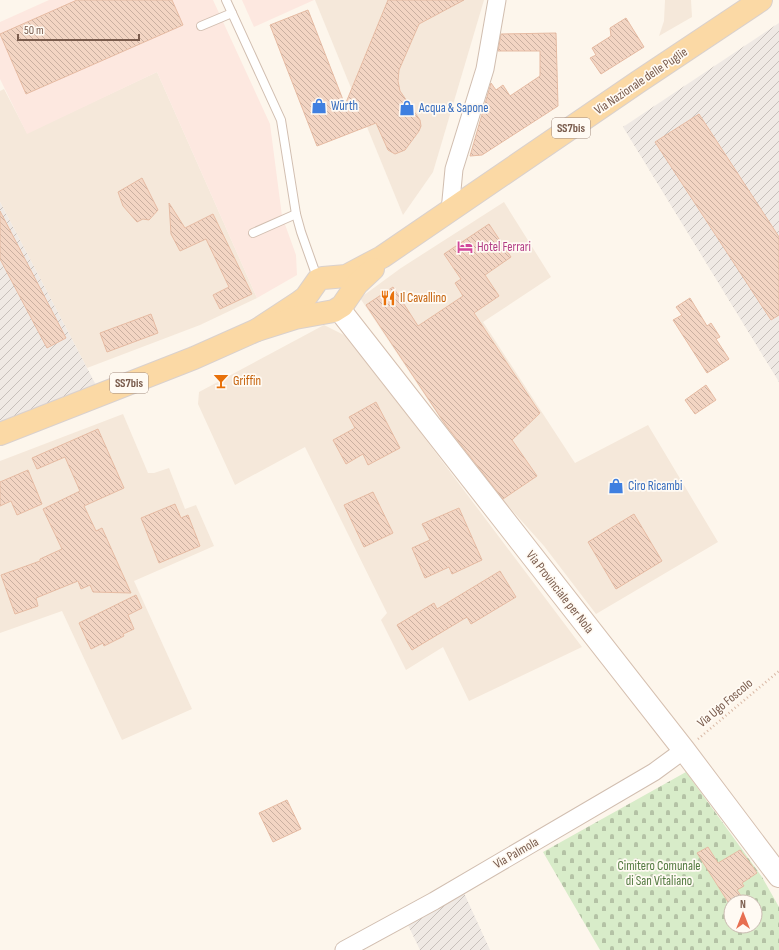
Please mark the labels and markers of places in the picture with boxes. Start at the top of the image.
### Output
shop icon: Würth [310,97,328,115]
place label: Würth [331,98,358,114]
shop icon: Acqua & Sapone [398,99,416,117]
place label: Acqua & Sapone [418,100,489,116]
hotel icon: Hotel Ferrari [456,238,474,256]
place label: Hotel Ferrari [477,239,531,255]
restaurant icon: Il Cavallino [379,289,397,307]
place label: Il Cavallino [400,290,446,306]
bar icon: Griffin [212,372,230,390]
place label: Griffin [233,373,261,389]
shop icon: Ciro Ricambi [607,477,625,495]
place label: Ciro Ricambi [628,478,682,494]

